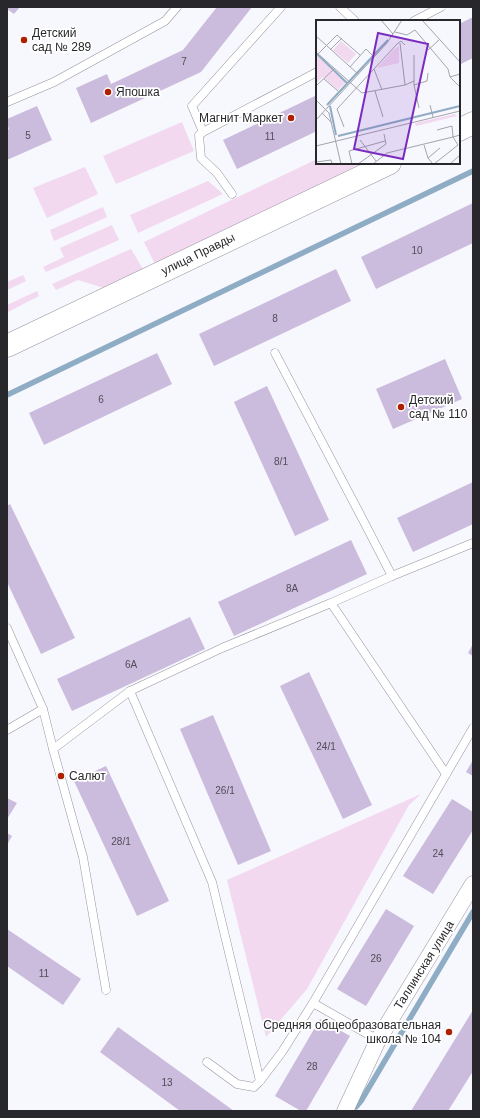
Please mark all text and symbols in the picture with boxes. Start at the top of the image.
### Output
inset map [316,20,460,164]
place label: Детский сад № 289 [32,26,92,54]
marker: Детский сад № 289 [19,35,29,45]
house number: 7 [181,56,187,67]
place label: Япошка [116,85,160,99]
marker: Япошка [103,87,113,97]
place label: Магнит Маркет [199,111,283,125]
marker: Магнит Маркет [286,113,296,123]
house number: 5 [25,130,31,141]
house number: 11 [265,131,276,142]
street label: улица Правды [159,230,237,278]
house number: 10 [411,245,423,256]
house number: 8 [272,313,278,324]
place label: Детский сад № 110 [409,393,468,421]
house number: 6 [98,394,104,405]
marker: Детский сад № 110 [396,402,406,412]
house number: 8/1 [274,456,288,467]
house number: 8А [286,583,298,594]
house number: 6А [125,659,137,670]
house number: 24/1 [316,741,336,752]
place label: Салют [69,769,106,783]
marker: Салют [56,771,66,781]
house number: 26/1 [215,785,235,796]
house number: 28/1 [111,836,131,847]
house number: 24 [432,848,444,859]
street label: Таллинская улица [391,918,457,1012]
house number: 26 [370,953,382,964]
house number: 11 [39,968,50,979]
place label: Средняя общеобразовательная школа № 104 [263,1018,441,1046]
marker: Средняя общеобразовательная школа № 104 [444,1027,454,1037]
house number: 28 [306,1061,318,1072]
house number: 13 [161,1077,173,1088]

